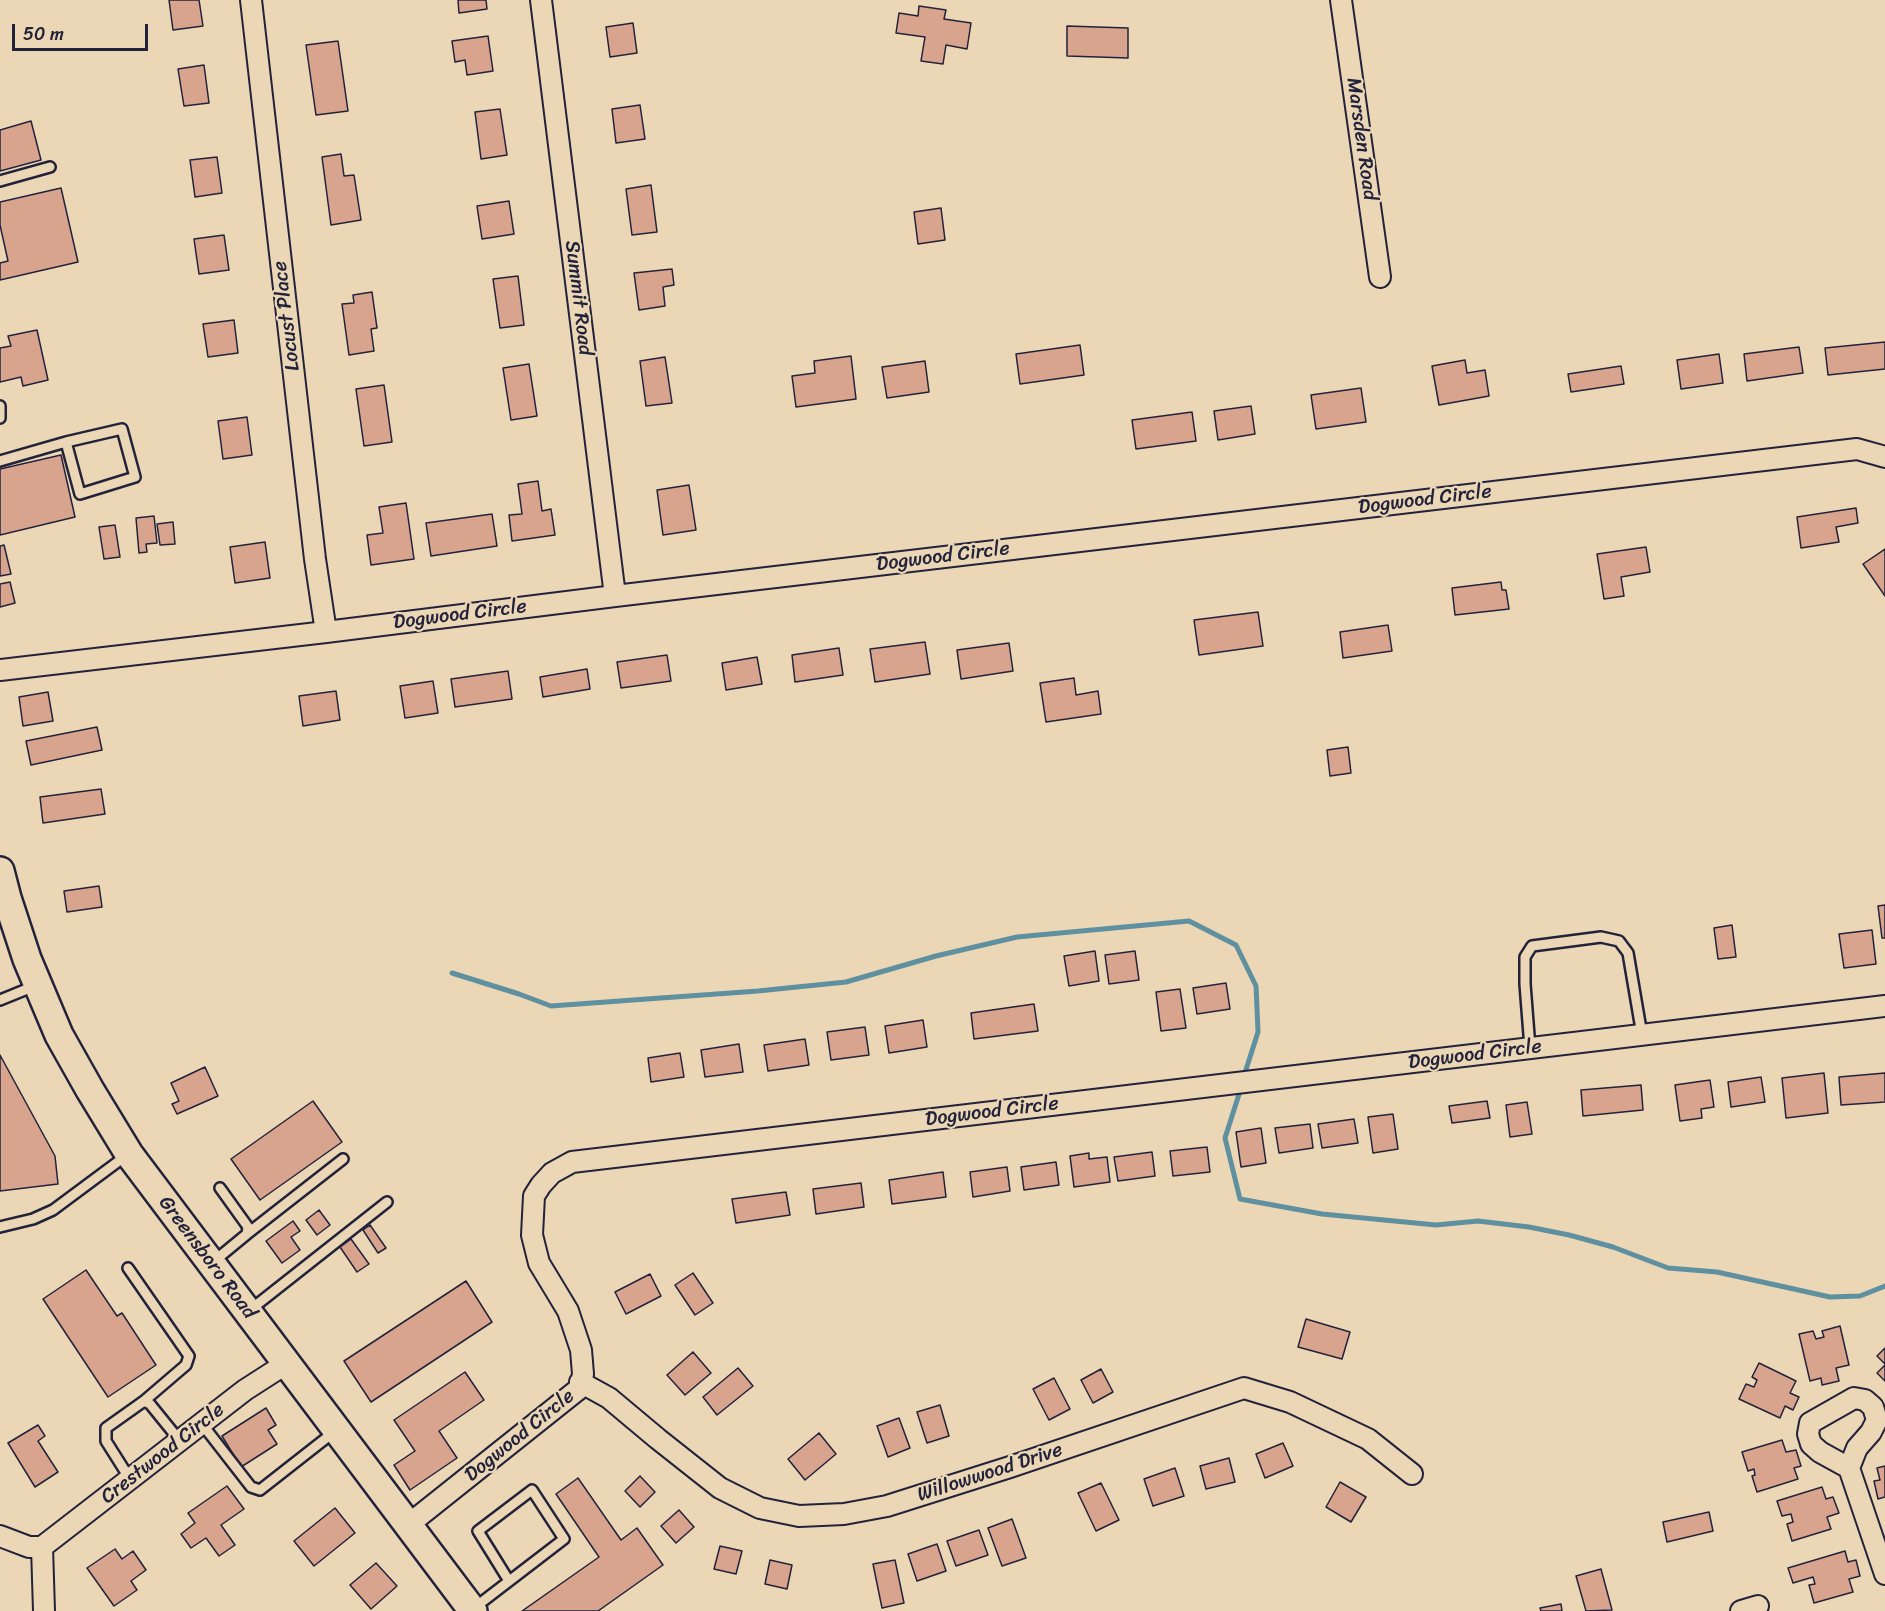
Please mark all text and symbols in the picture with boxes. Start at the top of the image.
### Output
scale bar [15,12,152,50]
text: 50 m [23,18,64,50]
street label: Marsden Road [1341,76,1381,202]
street label: Summit Road [559,239,597,357]
street label: Locust Place [268,260,306,372]
street label: Dogwood Circle [1357,480,1493,520]
street label: Dogwood Circle [875,537,1011,577]
street label: Dogwood Circle [392,595,528,635]
street label: Dogwood Circle [1407,1035,1543,1075]
street label: Dogwood Circle [924,1092,1060,1132]
street label: Greensboro Road [153,1192,261,1324]
street label: Dogwood Circle [460,1385,580,1487]
street label: Crestwood Circle [97,1398,229,1510]
street label: Willowwood Drive [914,1438,1066,1508]

